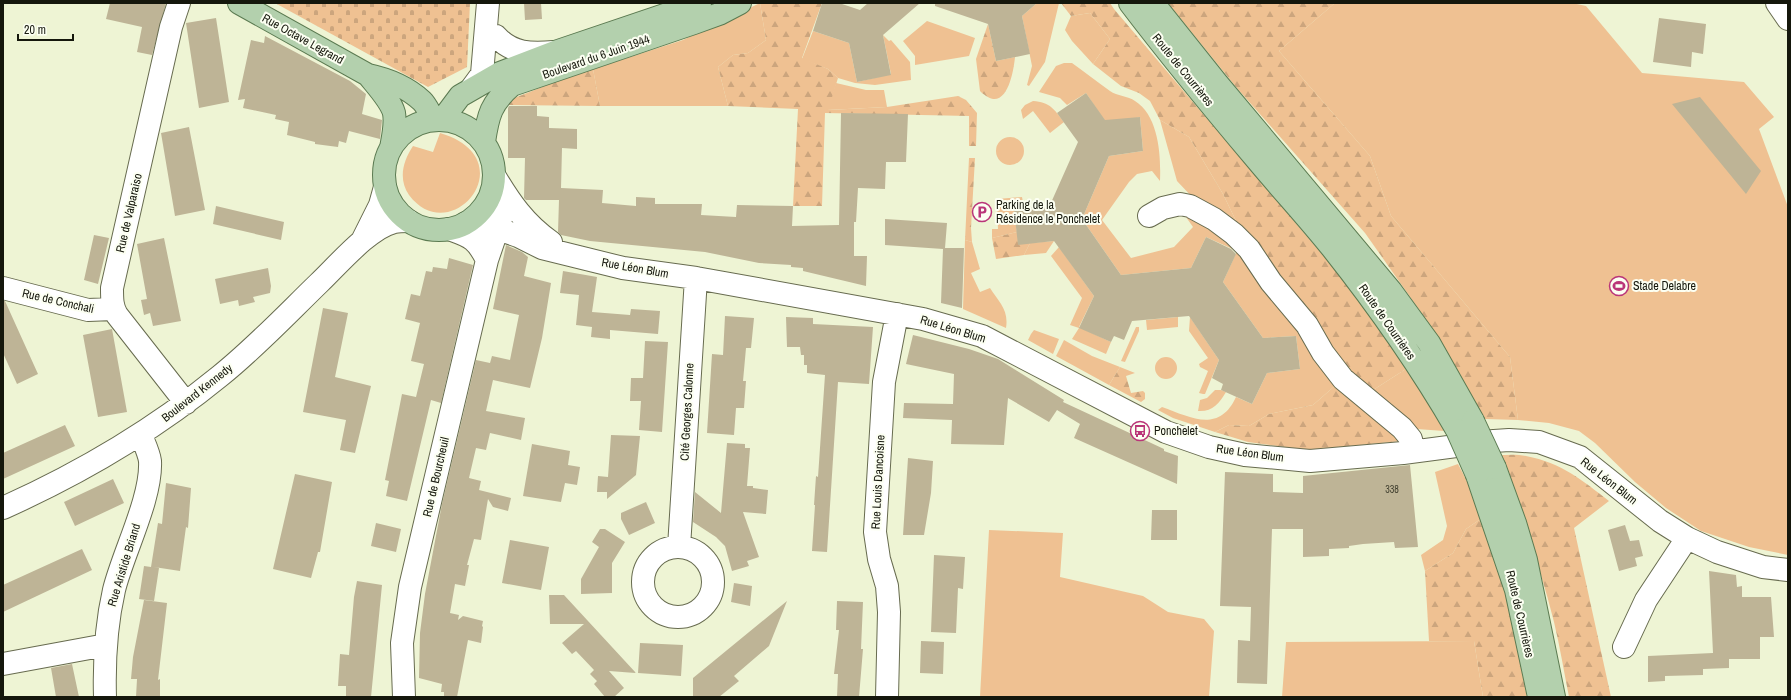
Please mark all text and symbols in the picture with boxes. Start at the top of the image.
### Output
street label: Rue Octave Legrand [259,10,347,68]
scale bar [18,16,73,42]
text: 20 m [24,22,46,38]
street label: Route de Courrières [1149,30,1217,110]
street label: Boulevard du 6 Juin 1944 [540,31,652,83]
street label: Rue de Valparaiso [112,172,146,254]
place label: Parking de la Résidence le Ponchelet [996,197,1100,227]
parking icon: Parking de la Résidence le Ponchelet [971,201,993,223]
street label: Rue Léon Blum [600,254,670,282]
sports icon: Stade Delabre [1608,275,1630,297]
place label: Stade Delabre [1633,278,1696,294]
street label: Route de Courrières [1355,281,1419,363]
street label: Rue de Conchali [20,285,96,317]
street label: Rue Léon Blum [918,311,988,347]
street label: Boulevard Kennedy [158,360,236,426]
street label: Cité Georges Calonne [676,363,698,461]
bus stop icon: Ponchelet [1129,420,1151,442]
place label: Ponchelet [1154,423,1198,439]
street label: Rue Louis Dancoisne [868,434,888,530]
street label: Rue de Bourcheuil [419,435,453,519]
street label: Rue Léon Blum [1215,440,1285,466]
street label: Rue Léon Blum [1577,454,1641,508]
house number: 338 [1385,483,1399,496]
street label: Rue Aristide Briand [104,522,144,608]
street label: Route de Courrières [1502,569,1538,659]

